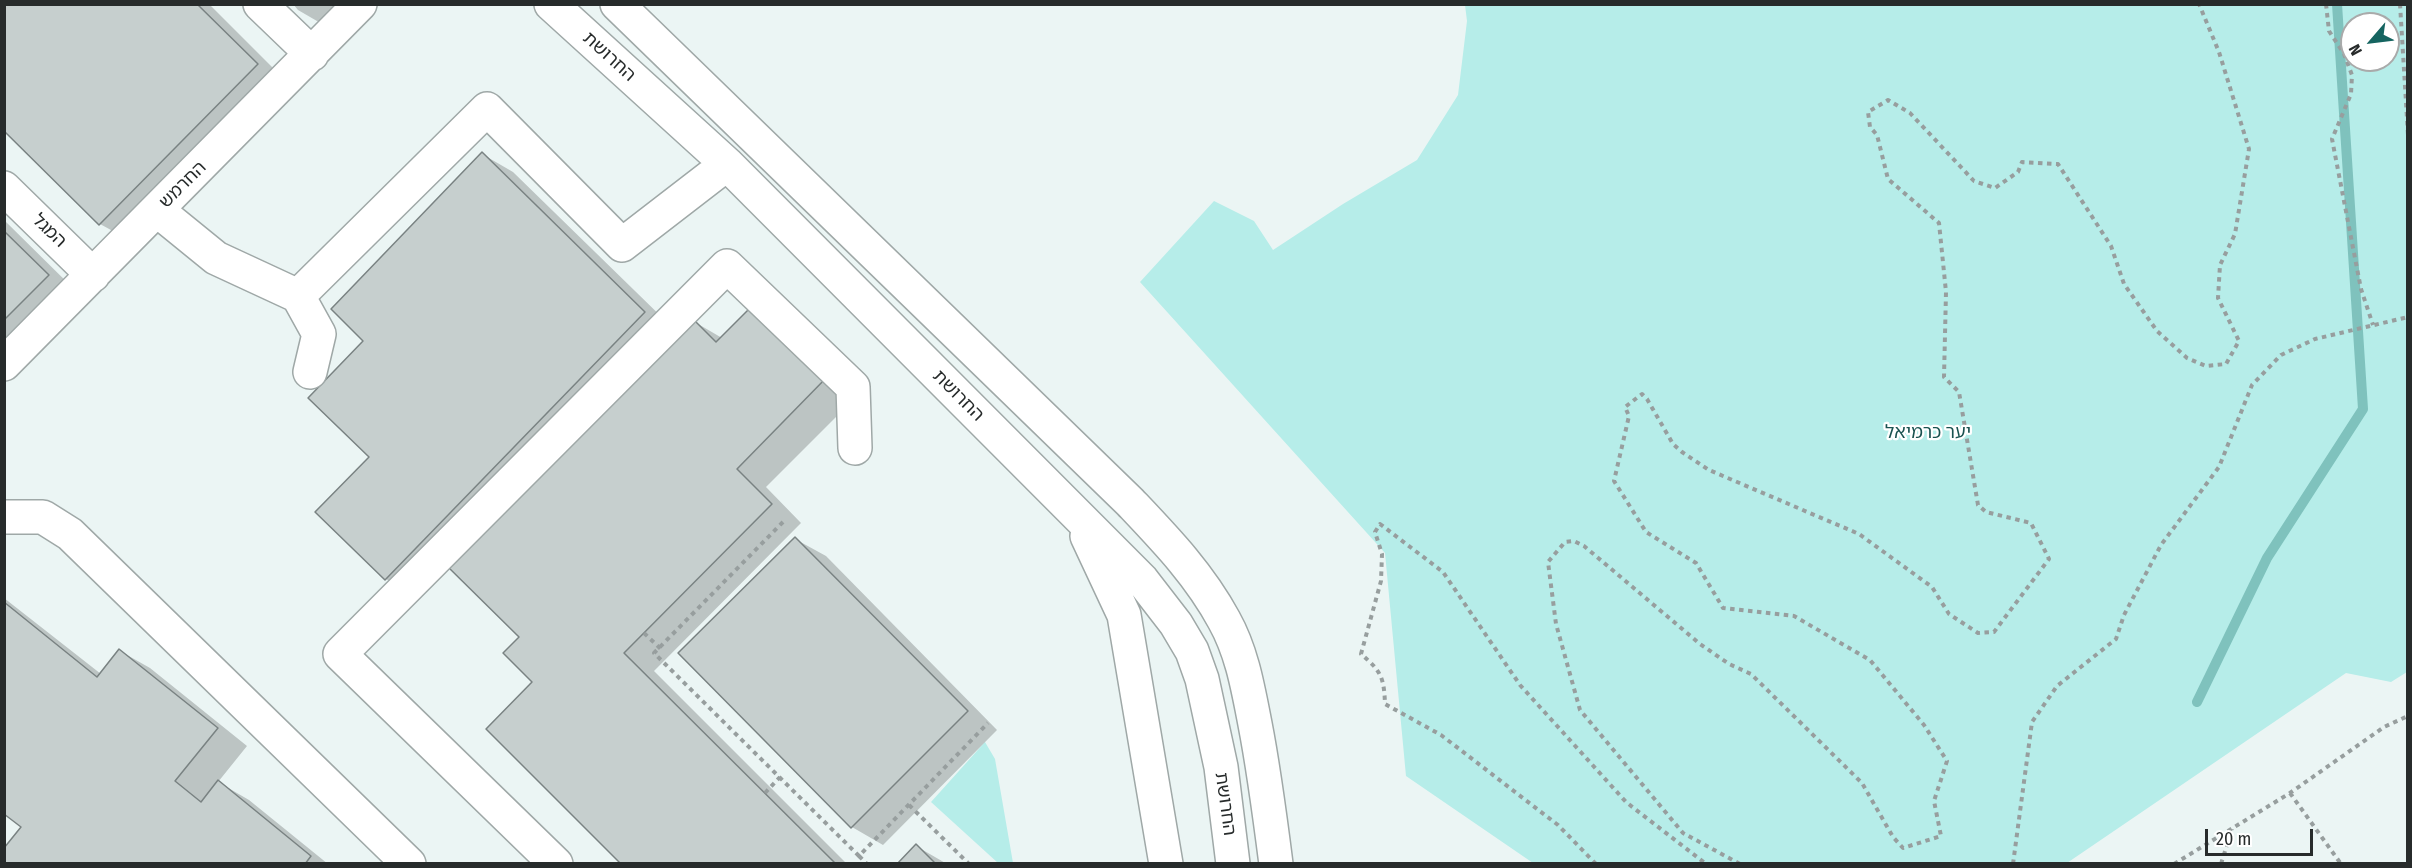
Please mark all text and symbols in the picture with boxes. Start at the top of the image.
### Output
north arrow [2340,12,2400,72]
street label: החרושת [578,28,640,86]
text: N [2345,41,2366,58]
street label: החרמש [155,157,211,213]
street label: המגל [27,210,71,252]
street label: החרושת [928,366,988,426]
park label: יער כרמיאל [1885,422,1971,444]
street label: החרושת [1210,771,1240,837]
scale bar [2208,817,2316,855]
text: 20 m [2216,828,2251,850]

